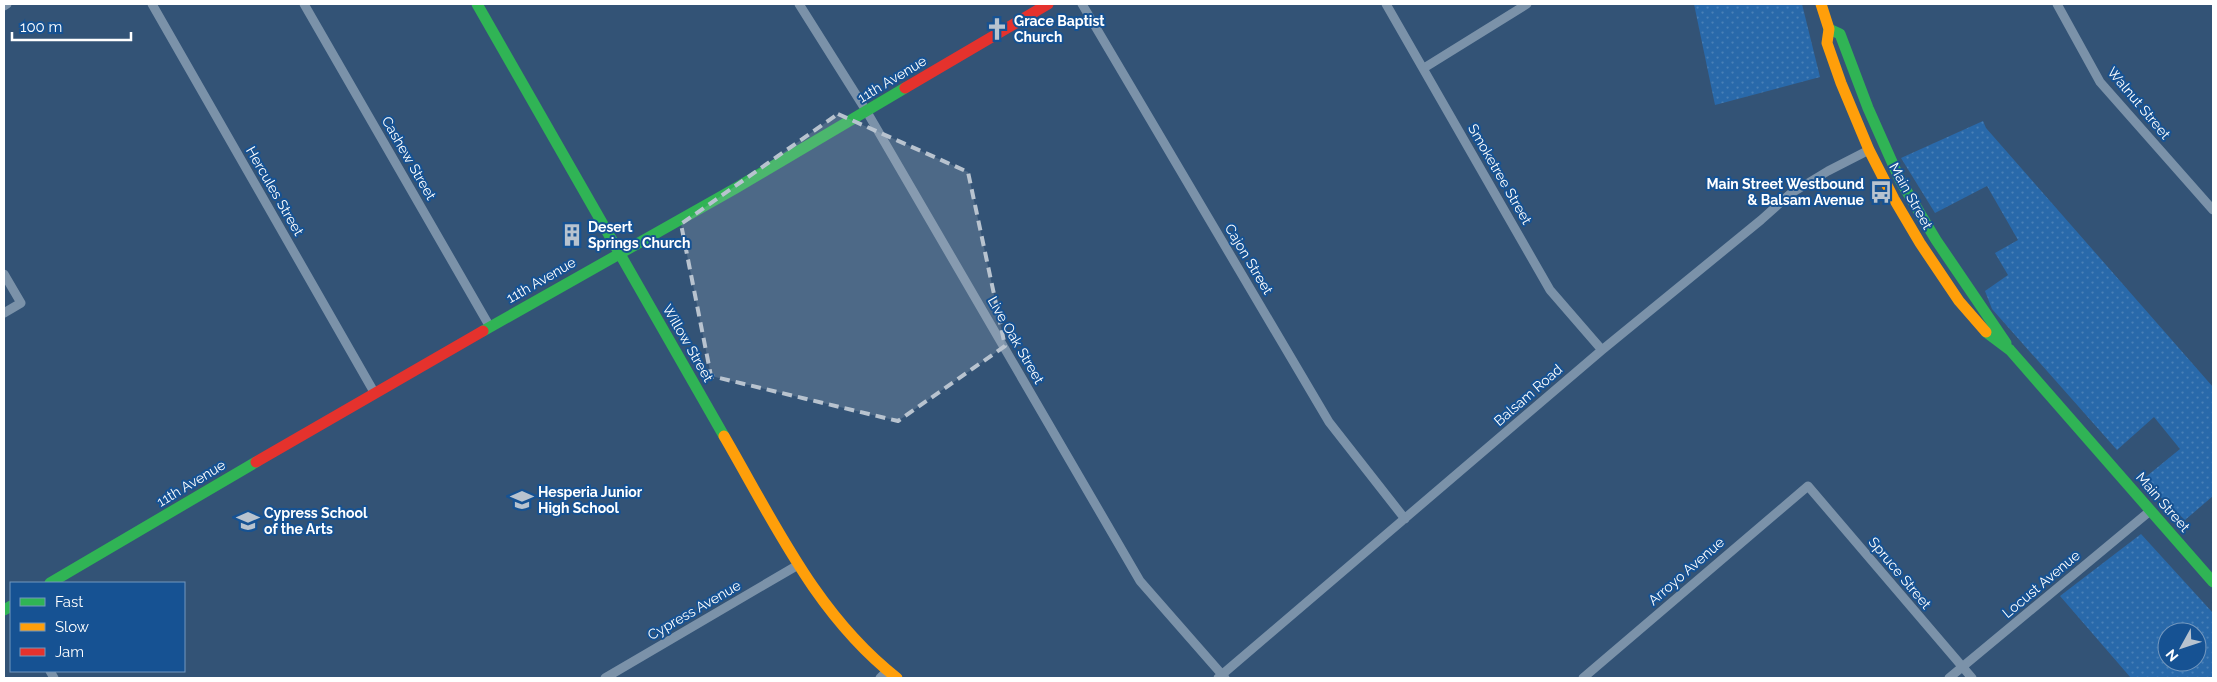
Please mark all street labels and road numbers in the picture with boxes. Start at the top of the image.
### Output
street label: 11th Avenue [855,52,929,106]
street label: Walnut Street [2104,64,2174,142]
street label: Cashew Street [379,113,439,203]
street label: Smoketree Street [1465,121,1535,227]
street label: Hercules Street [243,144,307,239]
street label: Main Street [1886,160,1936,232]
street label: Cajon Street [1222,221,1276,297]
street label: 11th Avenue [504,254,578,306]
street label: Live Oak Street [985,294,1048,387]
street label: Willow Street [659,301,717,385]
street label: Balsam Road [1491,361,1565,429]
street label: 11th Avenue [154,456,228,510]
street label: Main Street [2133,469,2193,535]
street label: Arroyo Avenue [1645,534,1727,608]
street label: Spruce Street [1865,534,1935,612]
street label: Locust Avenue [1999,547,2083,621]
street label: Cypress Avenue [645,577,743,643]

